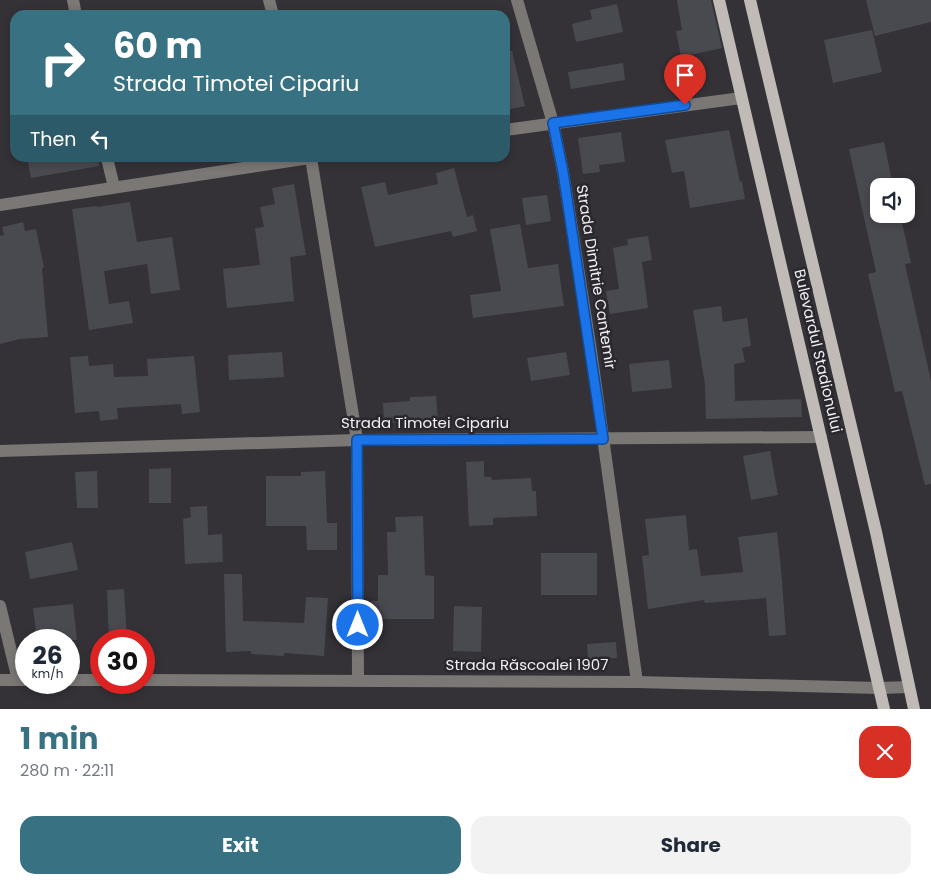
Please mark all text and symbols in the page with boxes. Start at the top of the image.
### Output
text: 60 m [113,21,203,70]
icon: right [30,30,95,95]
pin [664,54,706,105]
icon: arrive [671,61,699,89]
text: Strada Timotei Cipariu [113,68,359,99]
icon: left [86,125,114,153]
text: Then [30,126,76,153]
map controls [870,178,915,223]
button: sound [870,178,915,223]
street label: Strada Dimitrie Cantemir [572,183,622,371]
street label: Bulevardul Stadionului [789,267,848,435]
street label: Strada Timotei Cipariu [341,412,509,433]
position arrow [331,598,383,650]
speed limit sign: 30 [90,629,155,694]
text: 26 [32,638,63,673]
street label: Strada Răscoalei 1907 [446,654,608,675]
text: km/h [32,665,63,682]
text: 1 min [20,717,98,760]
button: close [859,726,911,778]
text: 280 m · 22:11 [20,759,114,782]
button: Exit [20,816,461,874]
button: Share [471,816,911,874]

